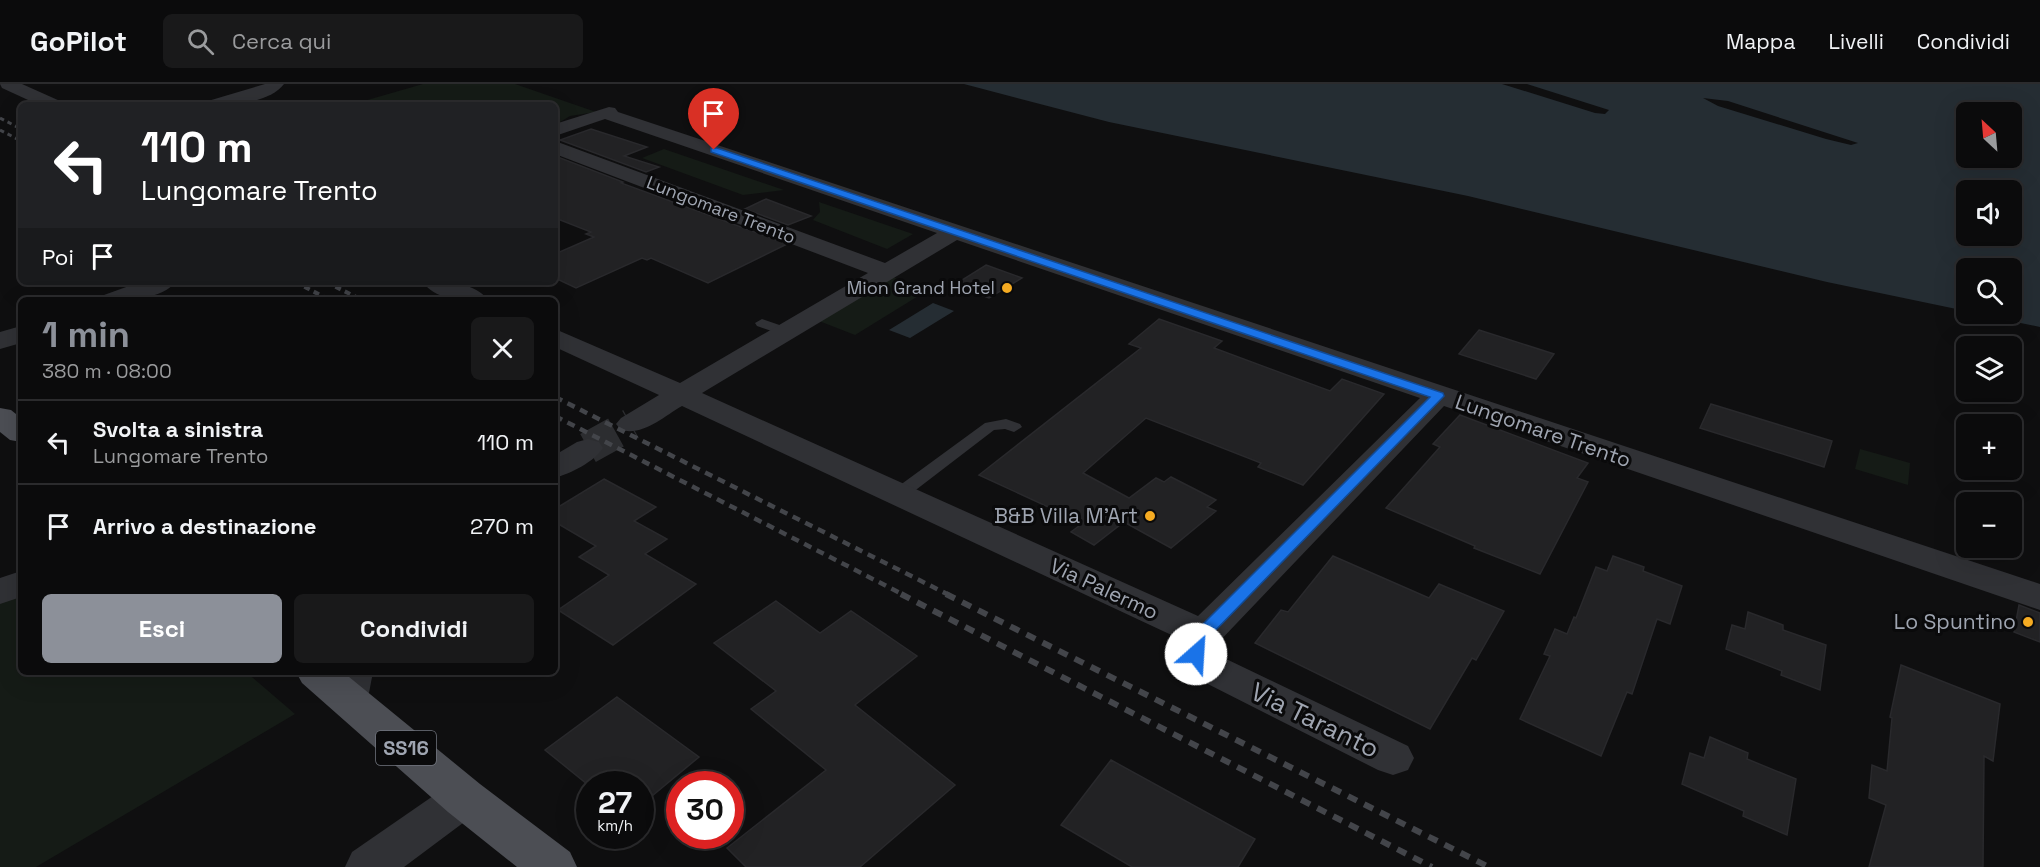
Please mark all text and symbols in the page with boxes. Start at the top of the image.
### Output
search box [163,14,583,68]
text: GoPilot [30,23,127,59]
icon: search [184,25,217,58]
text: Cerca qui [232,27,331,55]
text: Mappa [1726,28,1795,55]
text: Livelli [1828,28,1884,55]
text: Condividi [1917,28,2010,55]
pin [688,88,739,150]
icon: arrive [697,97,730,130]
north arrow [1956,102,2022,168]
map controls [1956,102,2022,558]
text: 110 m [141,121,253,174]
icon: left [42,126,120,204]
street label: Lungomare Trento [643,171,799,249]
text: Lungomare Trento [141,173,378,208]
button: sound [1956,180,2022,246]
icon: arrive [86,240,119,273]
text: Poi [42,243,74,271]
button: search [1956,258,2022,324]
place label: Mion Grand Hotel [847,276,995,299]
marker: Mion Grand Hotel [1000,281,1014,295]
text: 1 min [42,312,130,358]
button: close [471,317,534,380]
button: layers [1956,336,2022,402]
text: 380 m · 08:00 [42,358,172,384]
street label: Lungomare Trento [1452,388,1635,473]
button: + [1956,414,2022,480]
text: Svolta a sinistra [93,415,263,443]
icon: left [42,426,75,459]
text: 110 m [477,428,534,456]
text: Lungomare Trento [93,443,268,469]
button: − [1956,492,2022,558]
place label: B&B Villa M'Art [994,502,1138,529]
marker: B&B Villa M'Art [1143,509,1157,523]
icon: arrive [42,510,75,543]
text: Arrivo a destinazione [93,512,316,540]
text: 270 m [470,512,534,540]
street label: Via Palermo [1046,552,1163,625]
button: Esci [42,594,282,663]
button: Condividi [294,594,534,663]
place label: Lo Spuntino [1894,608,2016,635]
marker: Lo Spuntino [2021,615,2035,629]
position arrow [1164,622,1228,686]
street label: Via Taranto [1245,674,1385,766]
road number: SS16 [376,731,436,765]
speed limit sign: 30 [666,771,744,849]
text: 27 [598,783,632,822]
text: km/h [597,816,633,835]

